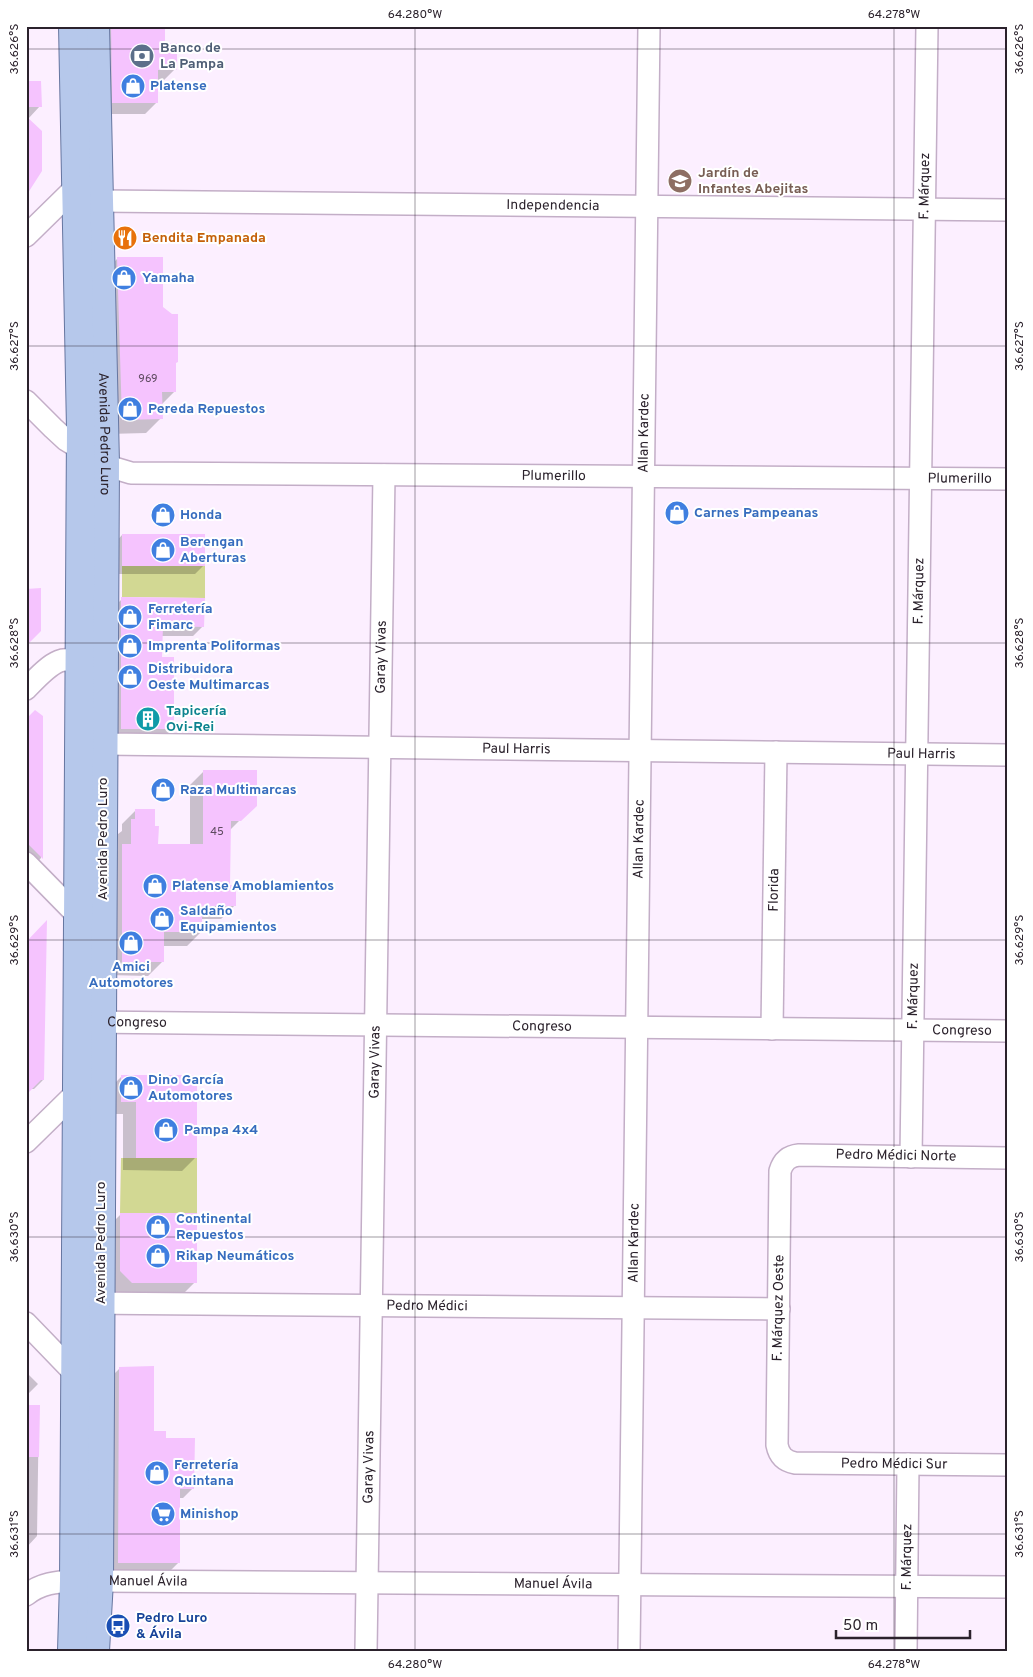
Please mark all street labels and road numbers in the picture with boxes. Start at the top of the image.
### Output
street label: F. Márquez [916,152,934,220]
street label: Independencia [506,197,600,214]
street label: Avenida Pedro Luro [94,372,114,496]
street label: Allan Kardec [635,393,653,473]
street label: Plumerillo [522,467,586,485]
street label: Plumerillo [928,470,992,487]
street label: F. Márquez [910,557,928,625]
street label: Garay Vivas [372,620,390,694]
street label: Paul Harris [482,740,551,758]
street label: Paul Harris [887,745,956,763]
street label: Avenida Pedro Luro [95,777,112,900]
street label: Allan Kardec [630,799,648,879]
street label: Florida [765,868,783,912]
street label: F. Márquez [904,962,922,1030]
street label: Congreso [107,1014,167,1031]
street label: Congreso [512,1018,572,1035]
street label: Congreso [932,1022,992,1039]
street label: Garay Vivas [366,1025,384,1099]
street label: Pedro Médici Norte [835,1146,957,1166]
street label: Avenida Pedro Luro [93,1181,110,1304]
street label: Allan Kardec [625,1203,643,1283]
street label: F. Márquez Oeste [770,1254,788,1362]
street label: Pedro Médici [386,1297,468,1315]
street label: Garay Vivas [360,1430,378,1504]
street label: Pedro Médici Sur [841,1455,948,1473]
street label: F. Márquez [898,1523,916,1591]
street label: Manuel Ávila [109,1572,187,1590]
street label: Manuel Ávila [514,1575,592,1593]

